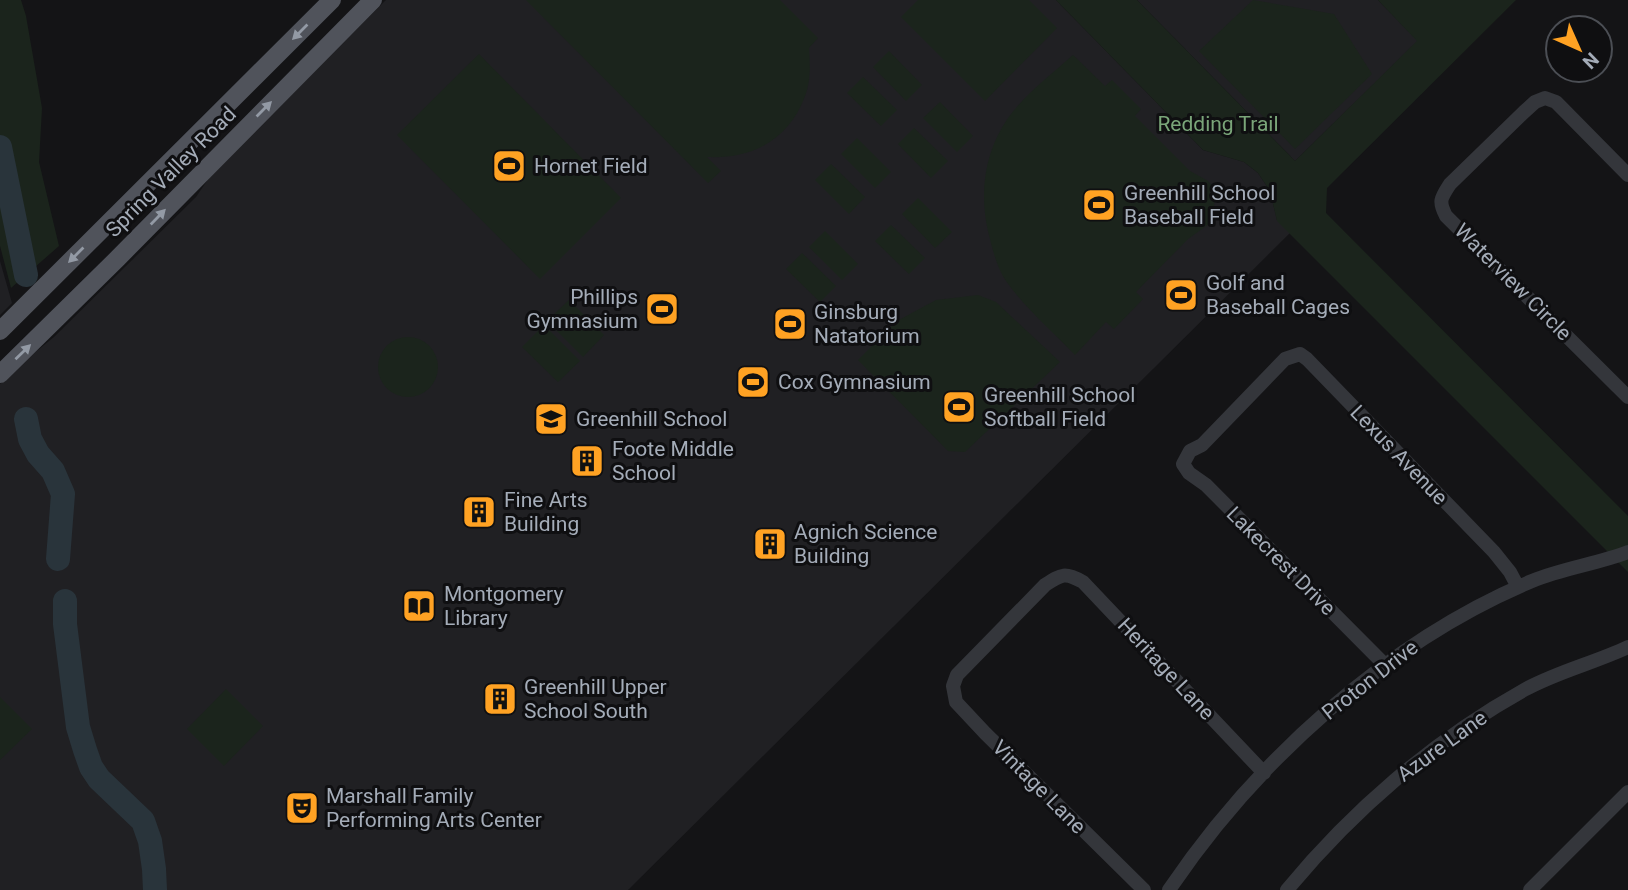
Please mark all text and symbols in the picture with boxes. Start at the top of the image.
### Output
north arrow [1544,14,1614,84]
one-way arrow [292,23,309,39]
text: N [1578,48,1604,74]
street label: Spring Valley Road [101,102,241,242]
one-way arrow [255,102,272,118]
park label: Redding Trail [1157,112,1279,136]
sports icon: Hornet Field [490,147,528,185]
place label: Hornet Field [534,154,648,178]
place label: Greenhill School Baseball Field [1124,181,1275,229]
sports icon: Greenhill School Baseball Field [1080,186,1118,224]
one-way arrow [149,209,165,226]
street label: Waterview Circle [1450,219,1576,345]
one-way arrow [69,246,85,263]
place label: Golf and Baseball Cages [1206,271,1350,319]
sports icon: Golf and Baseball Cages [1162,276,1200,314]
place label: Phillips Gymnasium [526,285,638,333]
sports icon: Phillips Gymnasium [643,290,681,328]
place label: Ginsburg Natatorium [814,300,920,348]
sports icon: Ginsburg Natatorium [771,305,809,343]
one-way arrow [14,344,31,361]
sports icon: Cox Gymnasium [734,363,772,401]
place label: Cox Gymnasium [778,370,931,394]
place label: Greenhill School Softball Field [984,383,1135,431]
sports icon: Greenhill School Softball Field [940,388,978,426]
school or university icon: Greenhill School [532,400,570,438]
street label: Lexus Avenue [1346,400,1452,510]
place label: Greenhill School [576,407,727,431]
place label: Foote Middle School [612,437,734,485]
building icon: Foote Middle School [568,442,606,480]
place label: Fine Arts Building [504,488,588,536]
building icon: Fine Arts Building [460,493,498,531]
street label: Lakecrest Drive [1222,502,1340,620]
place label: Agnich Science Building [794,520,937,568]
building icon: Agnich Science Building [751,525,789,563]
place label: Montgomery Library [444,582,563,630]
library icon: Montgomery Library [400,587,438,625]
street label: Heritage Lane [1113,613,1219,725]
street label: Proton Drive [1317,635,1423,725]
place label: Greenhill Upper School South [524,675,667,723]
building icon: Greenhill Upper School South [481,680,519,718]
street label: Azure Lane [1393,706,1491,786]
street label: Vintage Lane [987,735,1091,839]
place label: Marshall Family Performing Arts Center [326,784,542,832]
theatre icon: Marshall Family Performing Arts Center [283,789,321,827]

